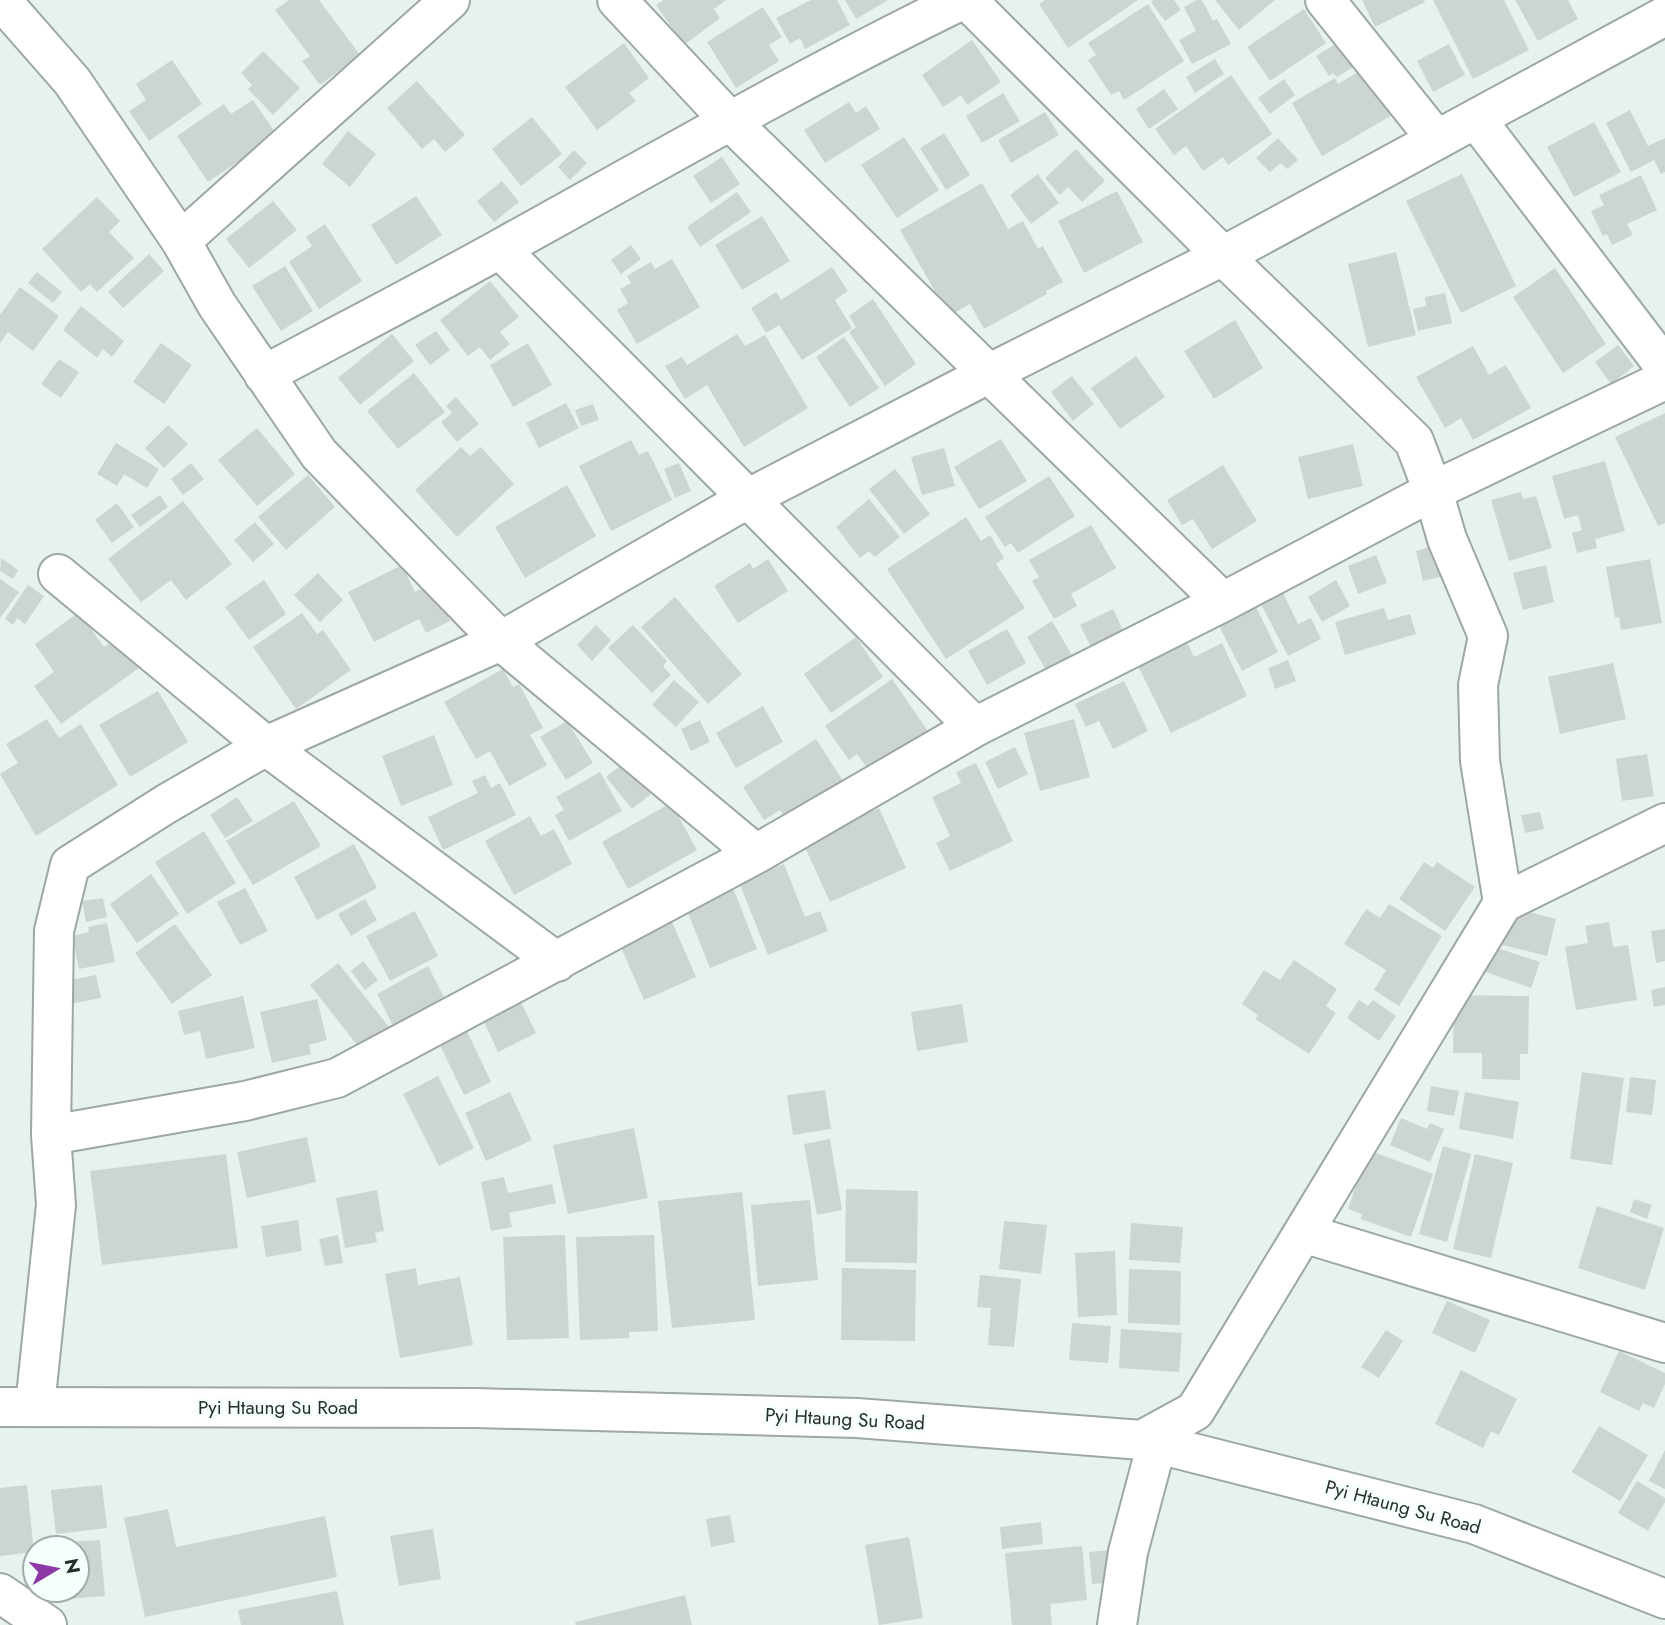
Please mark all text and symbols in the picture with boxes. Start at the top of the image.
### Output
street label: Pyi Htaung Su Road [198,1394,358,1421]
street label: Pyi Htaung Su Road [764,1401,926,1437]
street label: Pyi Htaung Su Road [1322,1473,1484,1541]
north arrow [21,1534,91,1604]
text: N [58,1556,87,1576]

